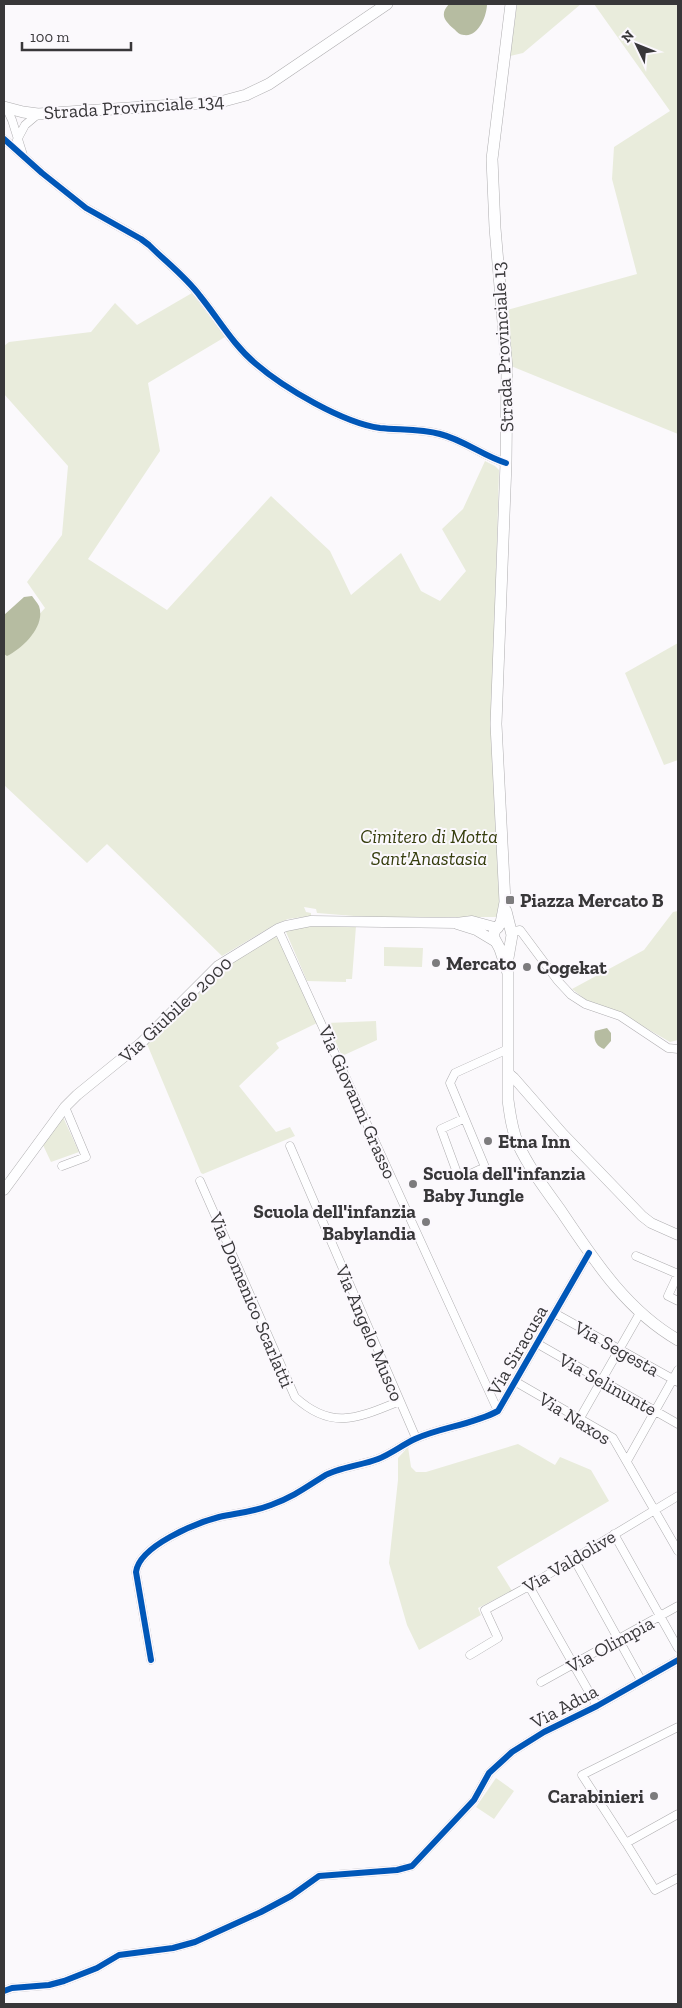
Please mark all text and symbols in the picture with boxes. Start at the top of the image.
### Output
scale bar [22,20,131,52]
north arrow [612,20,662,70]
text: N [618,27,638,46]
text: 100 m [30,28,69,46]
street label: Strada Provinciale 134 [43,89,225,124]
street label: Strada Provinciale 13 [487,261,518,433]
park label: Cimitero di Motta Sant'Anastasia [360,825,498,870]
place label: Piazza Mercato B [520,889,664,912]
marker: Piazza Mercato B [504,894,516,906]
street label: Via Giubileo 2000 [113,951,237,1068]
place label: Mercato [446,952,516,975]
place label: Cogekat [537,956,607,979]
marker: Mercato [430,957,442,969]
marker: Cogekat [521,961,533,973]
street label: Via Giovanni Grasso [313,1021,402,1183]
place label: Etna Inn [498,1130,571,1153]
marker: Etna Inn [482,1135,494,1147]
place label: Scuola dell'infanzia Baby Jungle [423,1162,586,1207]
marker: Scuola dell'infanzia Baby Jungle [407,1178,419,1190]
place label: Scuola dell'infanzia Babylandia [253,1200,416,1245]
street label: Via Domenico Scarlatti [204,1208,299,1391]
marker: Scuola dell'infanzia Babylandia [420,1216,432,1228]
street label: Via Angelo Musco [330,1261,409,1405]
street label: Via Siracusa [482,1301,552,1400]
street label: Via Segesta [569,1315,663,1381]
street label: Via Selinunte [554,1348,661,1421]
street label: Via Naxos [533,1387,615,1450]
street label: Via Valdolive [518,1525,620,1599]
street label: Via Olimpia [562,1611,658,1678]
street label: Via Adua [526,1679,602,1734]
place label: Carabinieri [548,1785,644,1808]
marker: Carabinieri [648,1790,660,1802]

